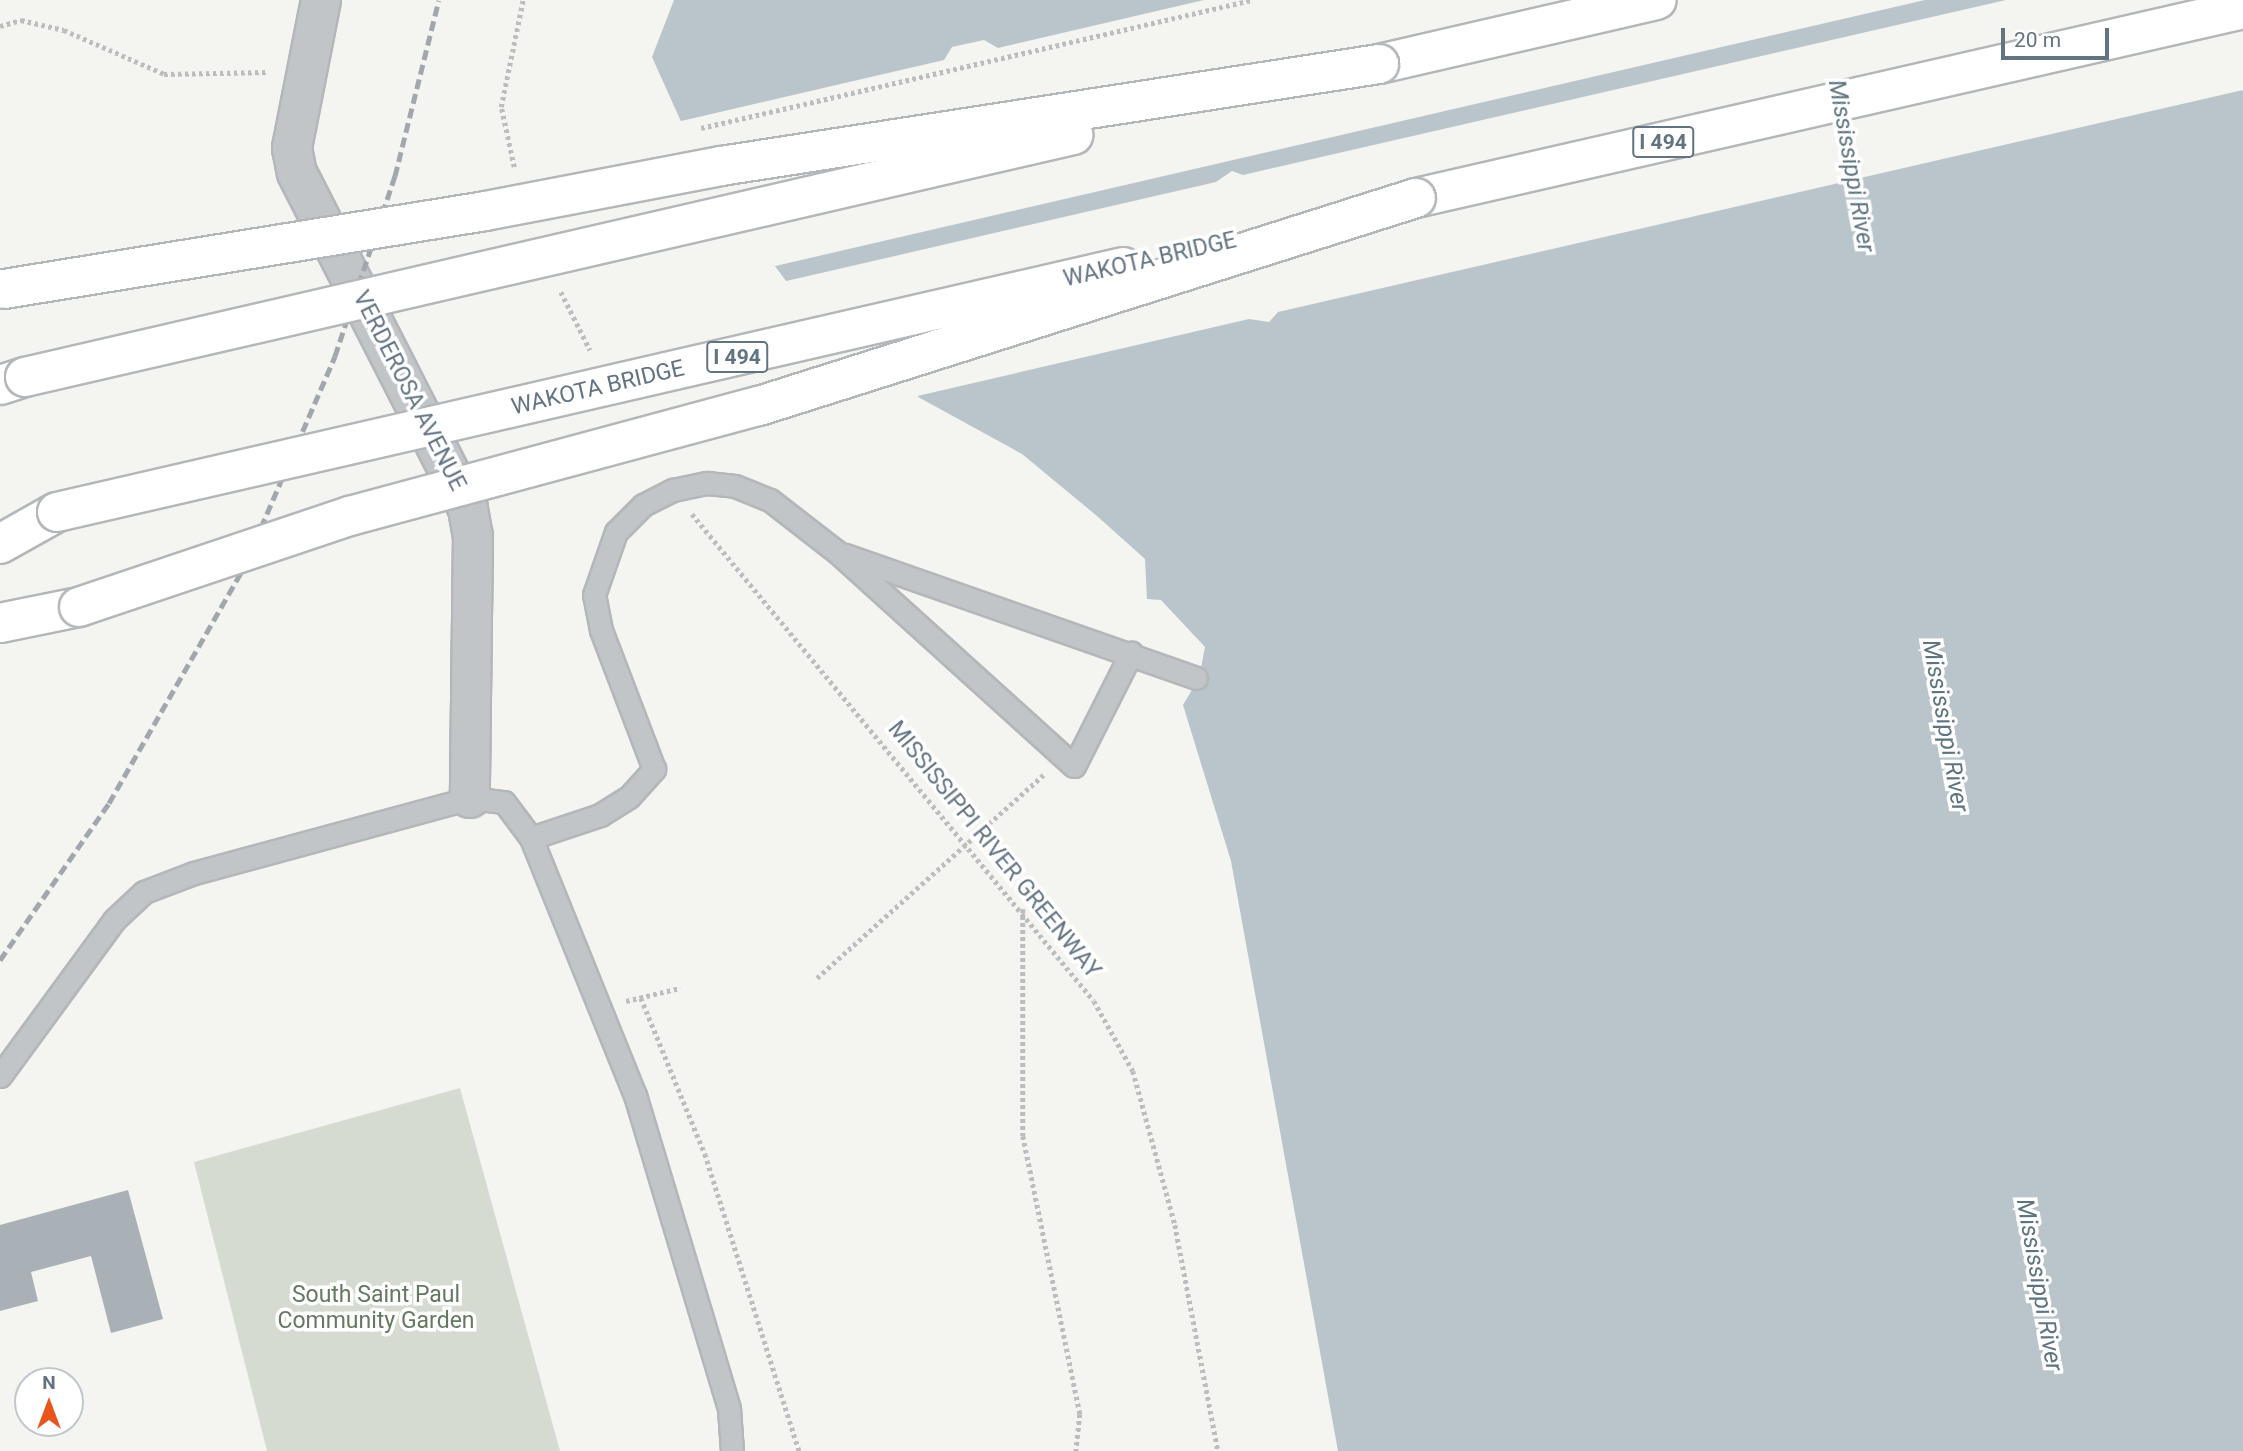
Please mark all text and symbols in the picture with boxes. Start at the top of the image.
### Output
scale bar [2005,14,2114,58]
text: 20 m [2014,28,2061,52]
water label: Mississippi River [1822,78,1880,254]
road number: I 494 [1632,124,1694,160]
street label: WAKOTA BRIDGE [1061,227,1239,293]
street label: VERDEROSA AVENUE [347,286,471,496]
road number: I 494 [706,340,768,374]
street label: WAKOTA BRIDGE [509,355,687,421]
water label: Mississippi River [1916,638,1974,814]
street label: MISSISSIPPI RIVER GREENWAY [882,716,1106,984]
water label: Mississippi River [2010,1197,2068,1373]
park label: South Saint Paul Community Garden [277,1281,475,1335]
north arrow [14,1367,84,1437]
text: N [42,1371,56,1394]

